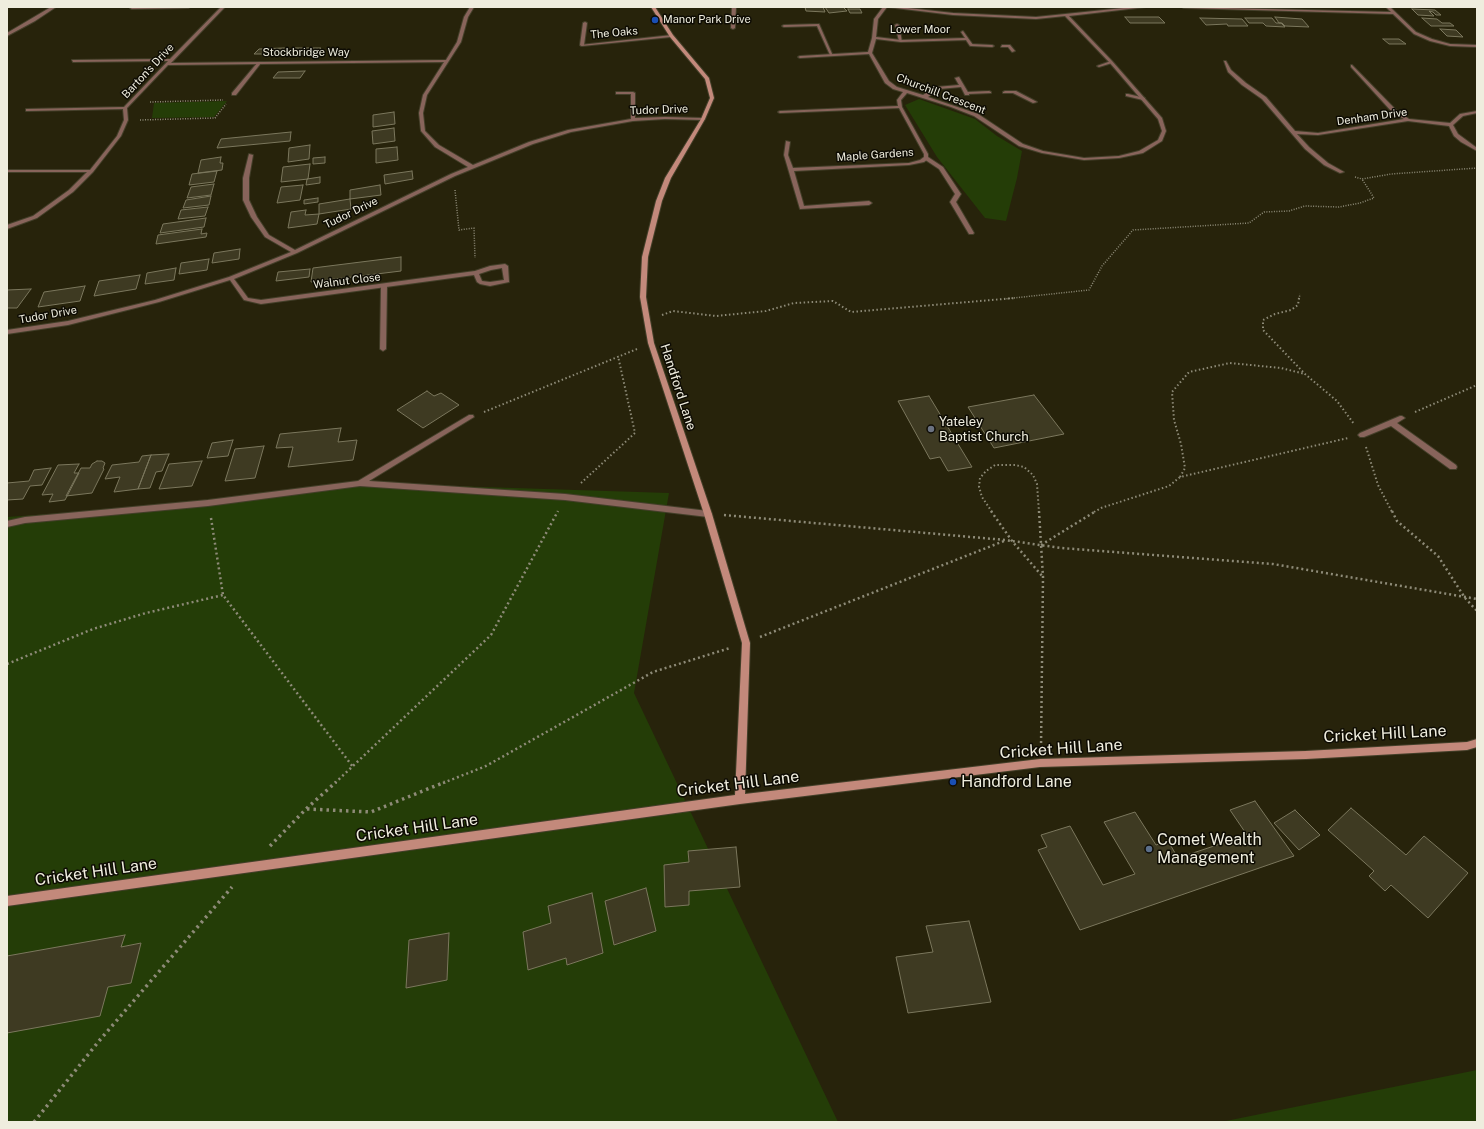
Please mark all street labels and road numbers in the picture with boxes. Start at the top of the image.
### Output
street label: Lower Moor [890,23,950,37]
street label: The Oaks [590,24,638,42]
street label: Barton's Drive [119,41,177,101]
street label: Stockbridge Way [262,46,350,60]
street label: Churchill Crescent [894,71,988,117]
street label: Tudor Drive [630,102,688,118]
street label: Denham Drive [1336,106,1408,128]
street label: Maple Gardens [836,146,914,164]
street label: Tudor Drive [322,194,380,232]
street label: Walnut Close [313,270,381,292]
street label: Tudor Drive [18,303,78,327]
street label: Handford Lane [657,342,699,432]
street label: Cricket Hill Lane [1323,721,1447,747]
street label: Cricket Hill Lane [999,735,1123,763]
street label: Cricket Hill Lane [676,767,800,801]
street label: Cricket Hill Lane [355,810,479,846]
street label: Cricket Hill Lane [34,854,158,890]

